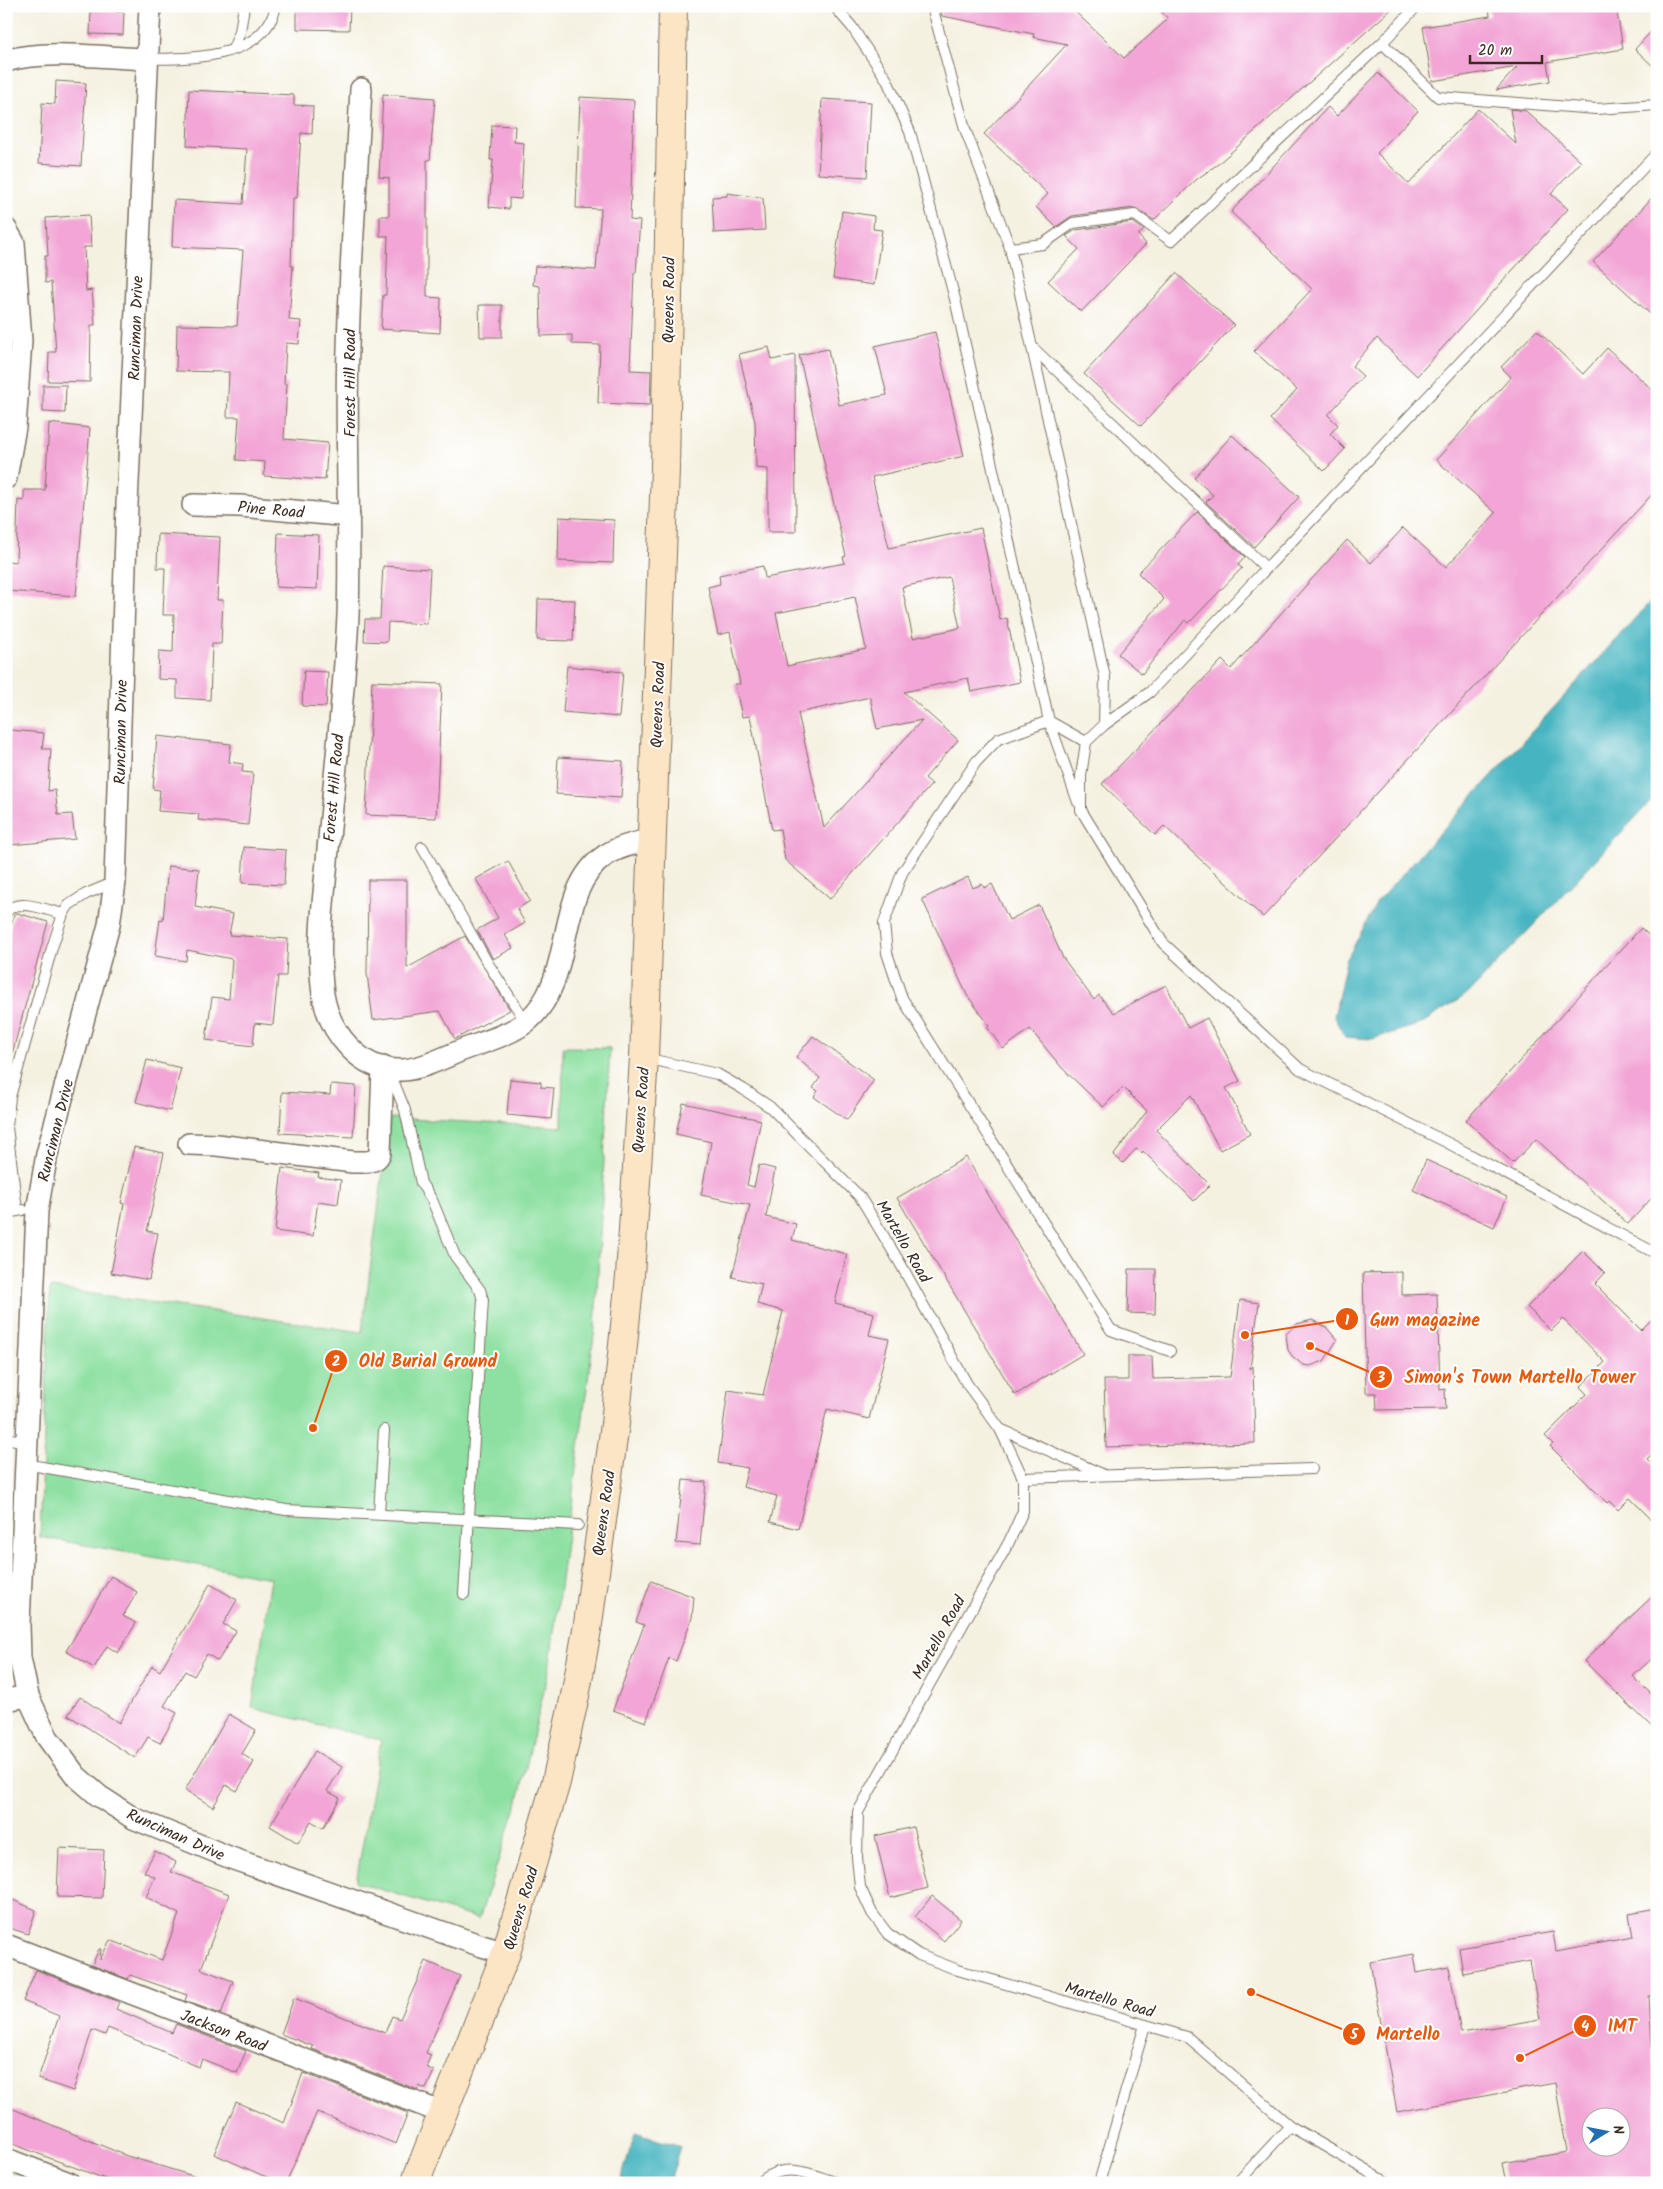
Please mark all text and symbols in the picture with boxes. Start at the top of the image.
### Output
scale bar [1470,32,1543,64]
text: 20 m [1478,39,1512,63]
street label: Queens Road [656,256,683,343]
street label: Runciman Drive [122,275,151,381]
street label: Forest Hill Road [338,328,363,437]
street label: Pine Road [237,495,306,526]
street label: Queens Road [645,661,673,749]
street label: Runciman Drive [108,679,135,785]
street label: Forest Hill Road [317,732,352,843]
street label: Queens Road [626,1065,657,1154]
street label: Runciman Drive [32,1076,81,1184]
street label: Martello Road [869,1195,937,1289]
callout: Gun magazine [1335,1303,1490,1336]
text: Gun magazine [1370,1307,1480,1336]
text: 1 [1345,1309,1350,1333]
callout: Old Burial Ground [324,1345,507,1378]
text: Old Burial Ground [359,1348,498,1377]
text: 2 [332,1350,341,1374]
callout: Simon's Town Martello Tower [1369,1360,1645,1393]
text: Simon's Town Martello Tower [1404,1364,1637,1393]
text: 3 [1376,1366,1385,1390]
street label: Queens Road [586,1468,623,1558]
street label: Martello Road [906,1590,973,1684]
street label: Runciman Drive [122,1803,228,1868]
street label: Queens Road [497,1863,546,1953]
street label: Martello Road [1062,1976,1158,2025]
street label: Jackson Road [177,2003,271,2060]
callout: IMT [1572,2009,1646,2042]
text: IMT [1608,2013,1639,2042]
text: 4 [1581,2015,1589,2039]
callout: Martello [1341,2017,1450,2050]
text: Martello [1376,2021,1440,2050]
text: 5 [1349,2023,1359,2047]
north arrow [1580,2106,1630,2156]
text: N [1606,2124,1629,2136]

